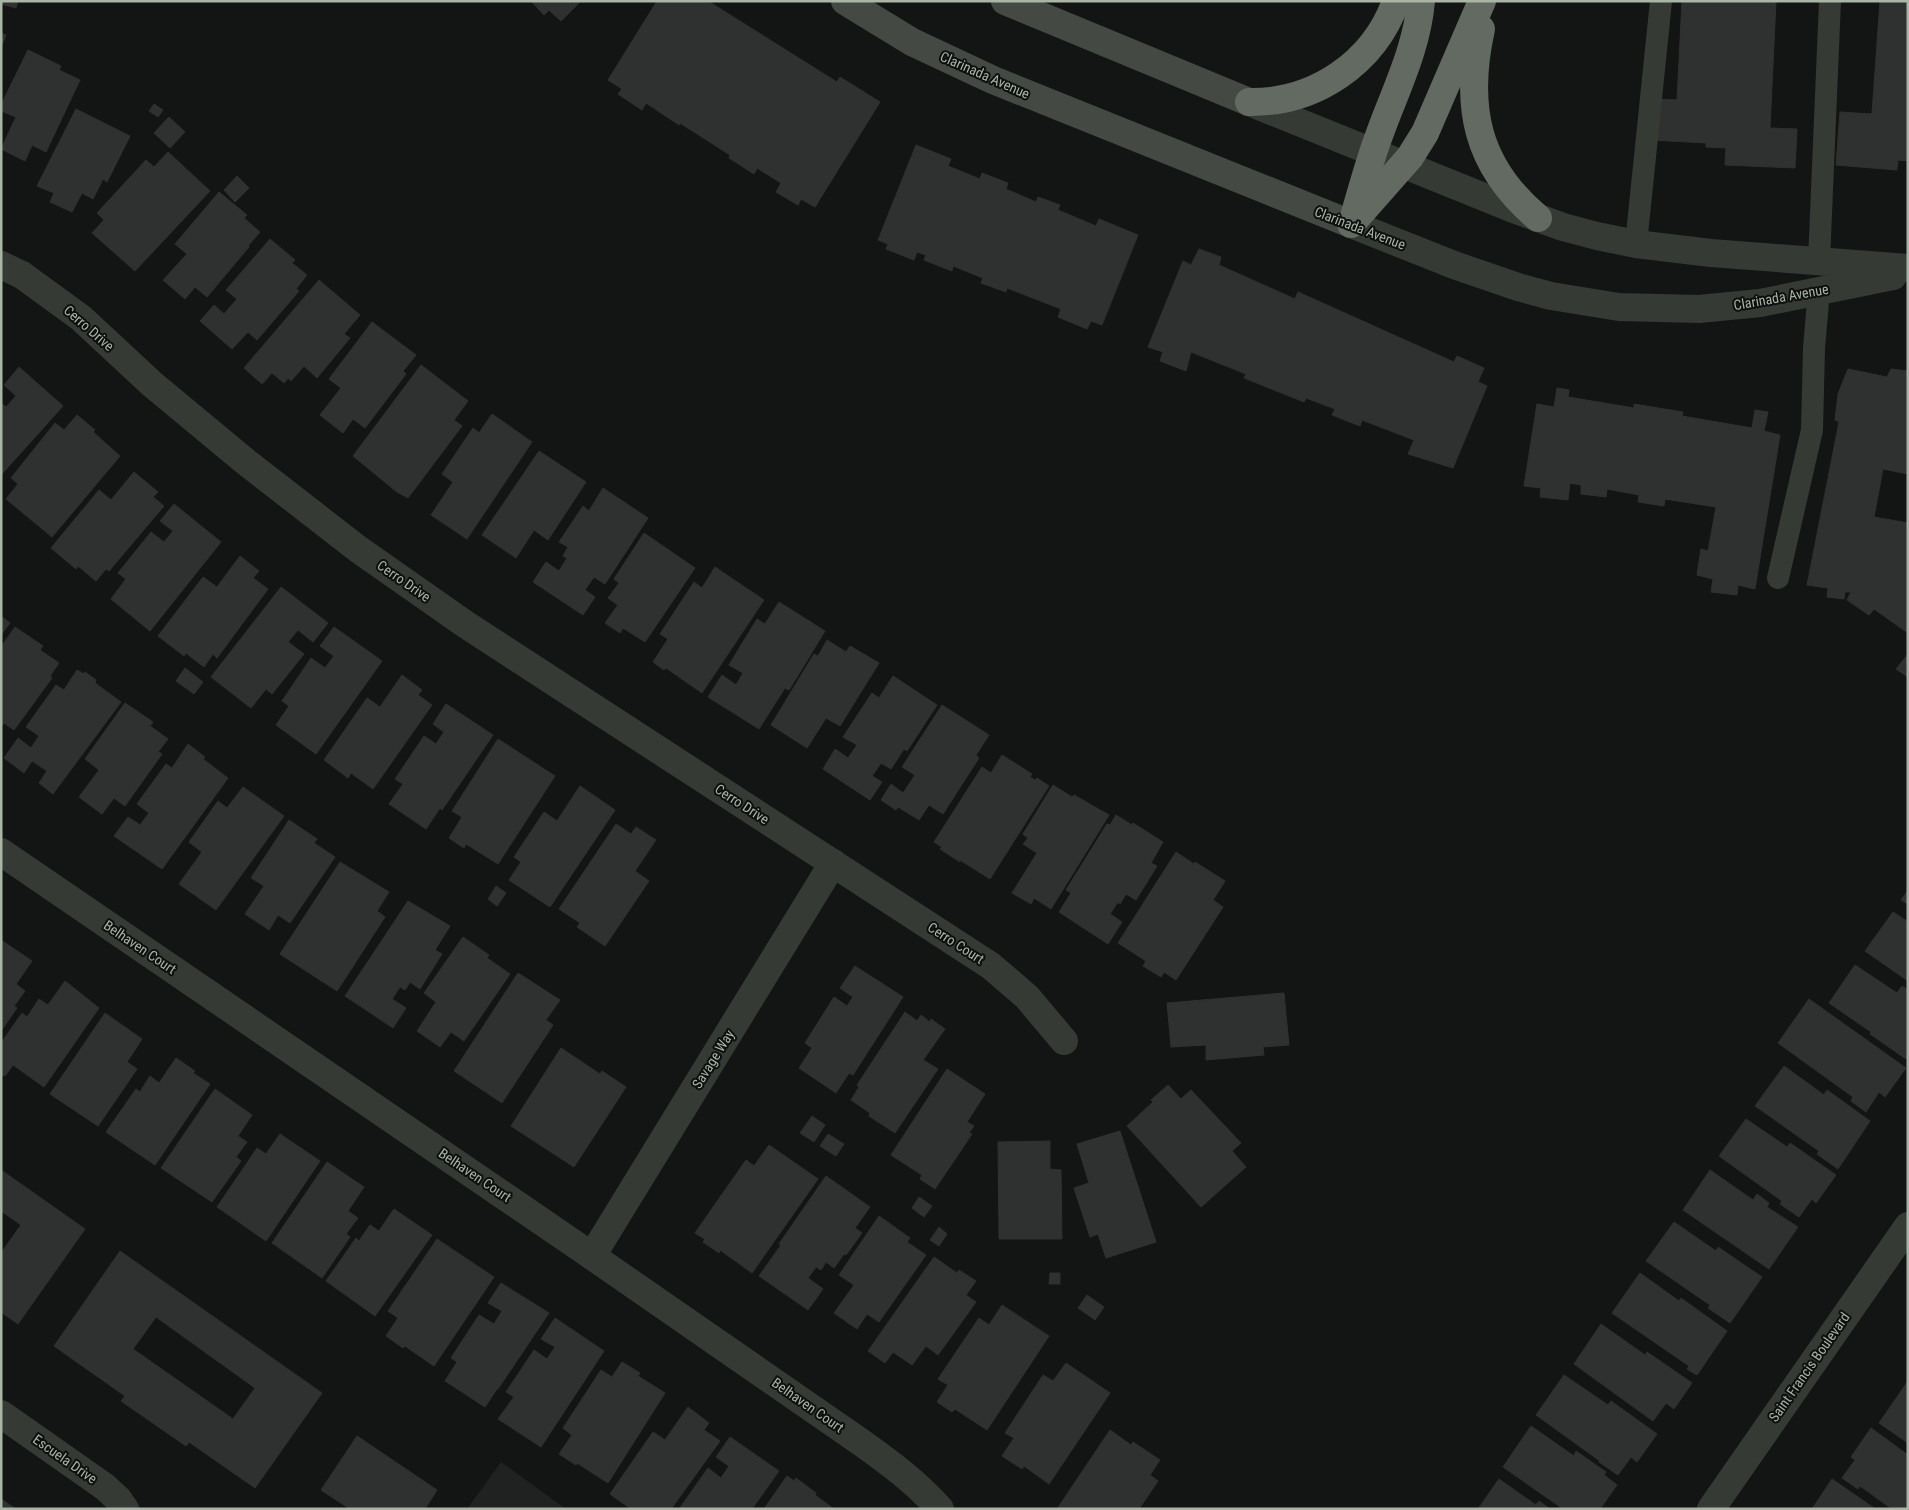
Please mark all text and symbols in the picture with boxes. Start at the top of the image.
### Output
street label: Clarinada Avenue [938,48,1032,102]
street label: Clarinada Avenue [1312,203,1408,253]
street label: Clarinada Avenue [1732,281,1830,313]
street label: Cerro Drive [61,302,118,354]
street label: Cerro Drive [374,557,434,605]
street label: Cerro Drive [712,781,772,828]
street label: Belhaven Court [101,917,179,977]
street label: Cerro Court [925,919,987,967]
street label: Savage Way [689,1027,737,1091]
street label: Belhaven Court [436,1145,514,1205]
street label: Saint Francis Boulevard [1765,1309,1853,1425]
street label: Belhaven Court [769,1374,847,1436]
street label: Escuela Drive [30,1431,100,1487]

